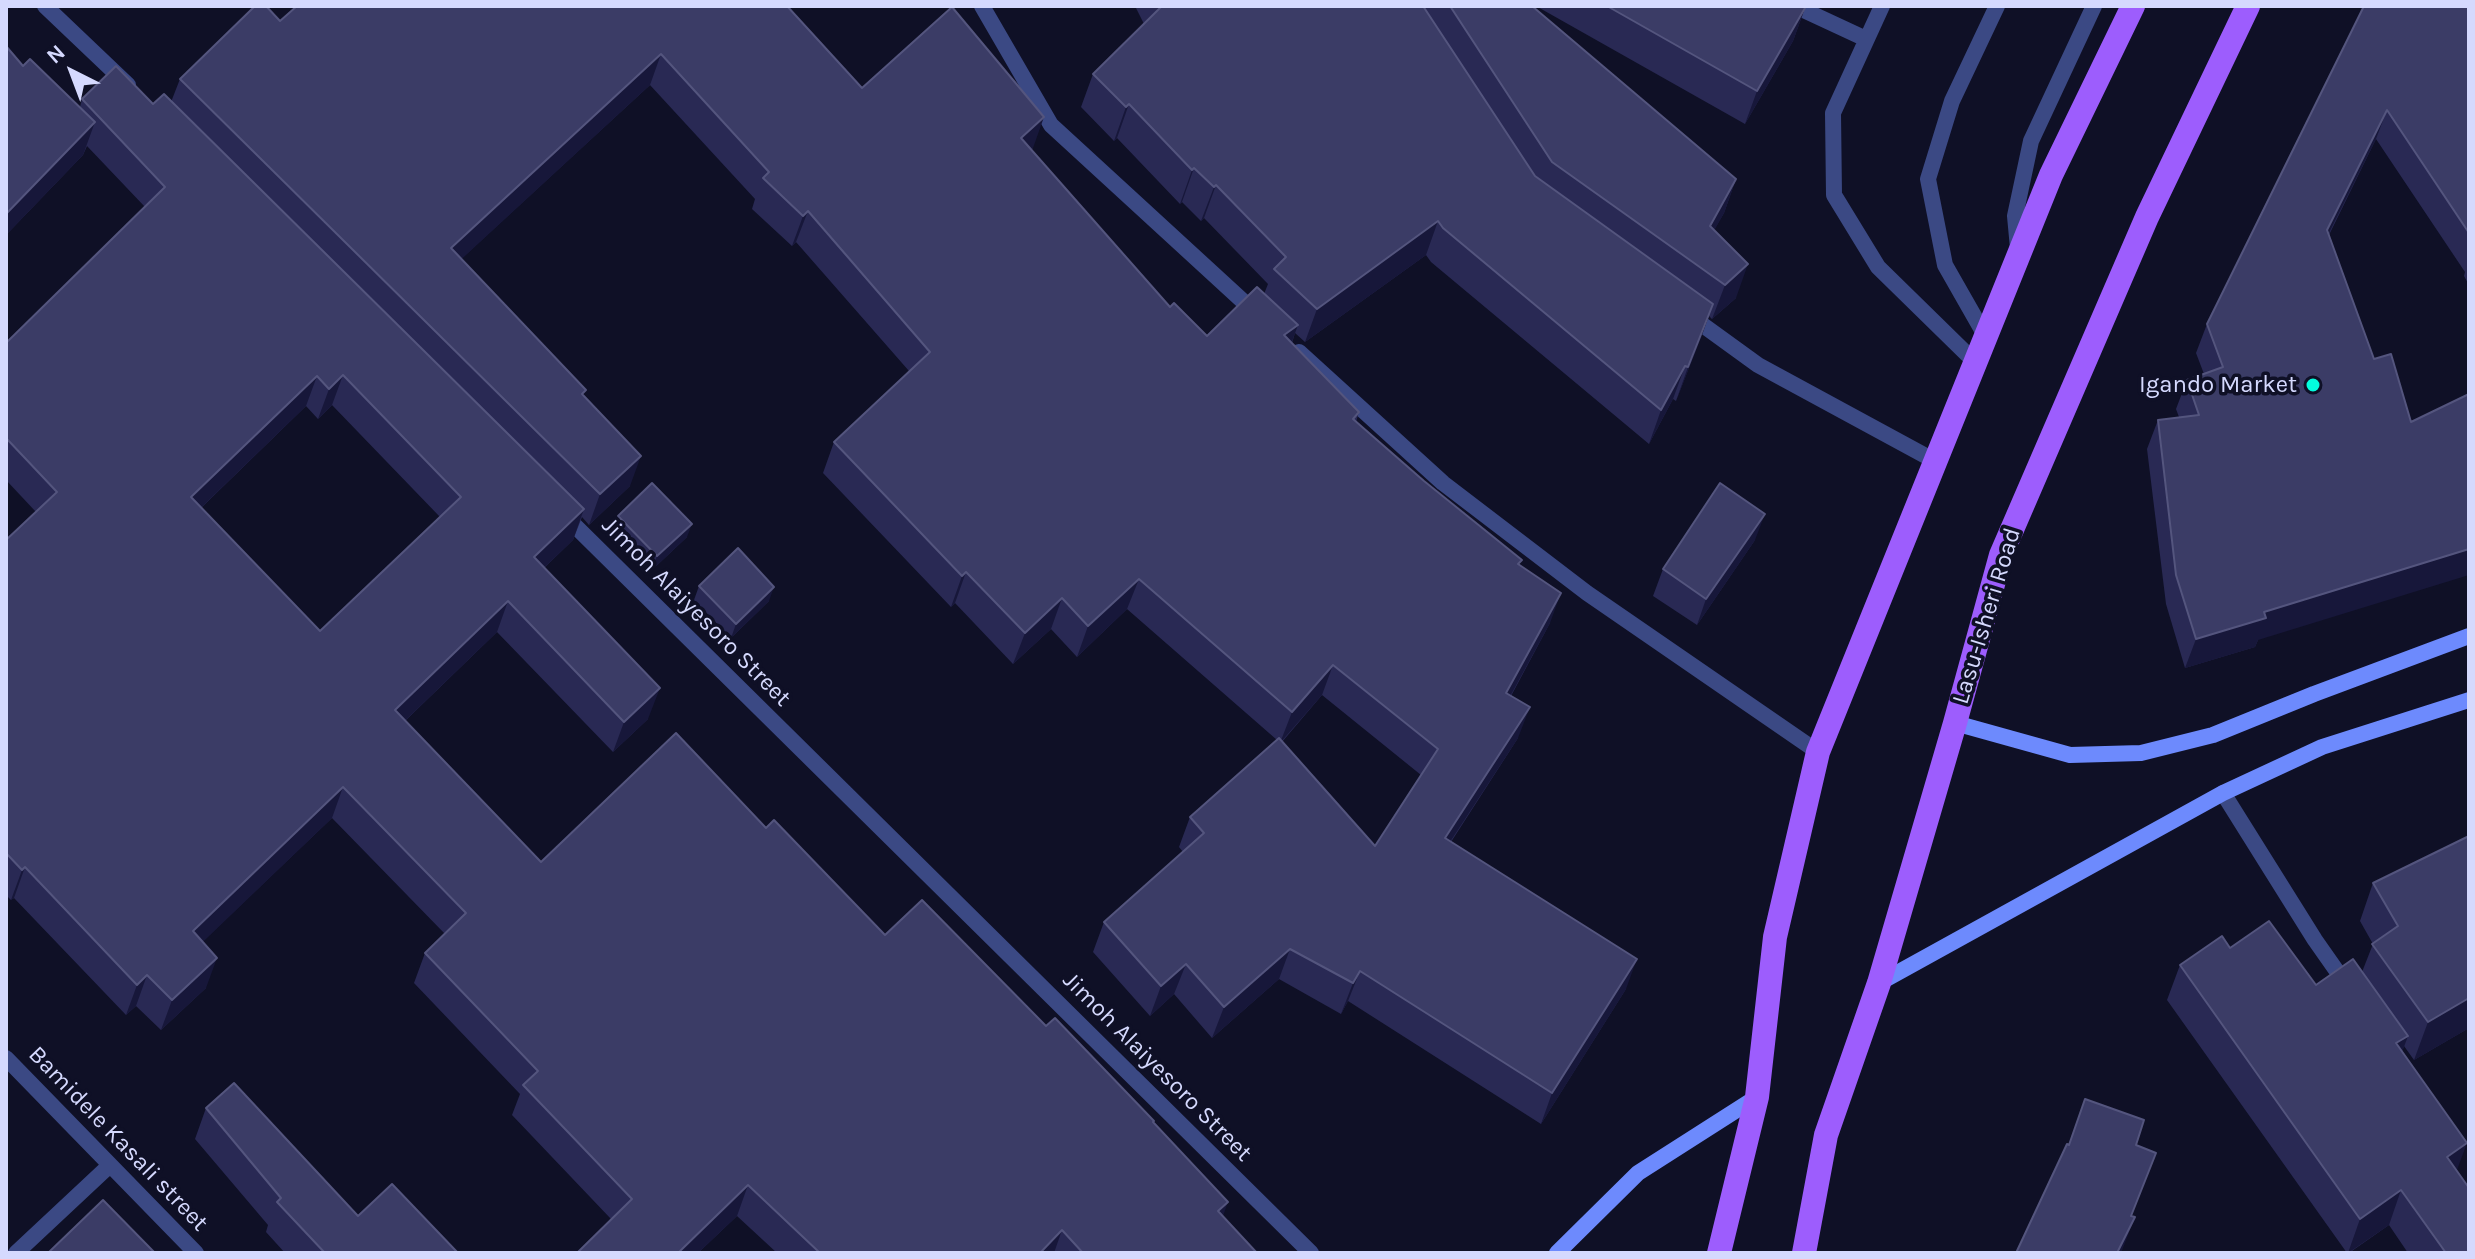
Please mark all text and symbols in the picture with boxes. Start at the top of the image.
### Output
north arrow [32,32,112,112]
text: N [41,39,71,69]
place label: Igando Market [2139,371,2297,399]
marker: Igando Market [2304,376,2322,394]
street label: Jimoh Alaiyesoro Street [595,511,797,713]
street label: Lasu-Isheri Road [1947,524,2027,708]
street label: Jimoh Alaiyesoro Street [1056,966,1258,1168]
street label: Bamidele Kasali street [22,1040,214,1238]

